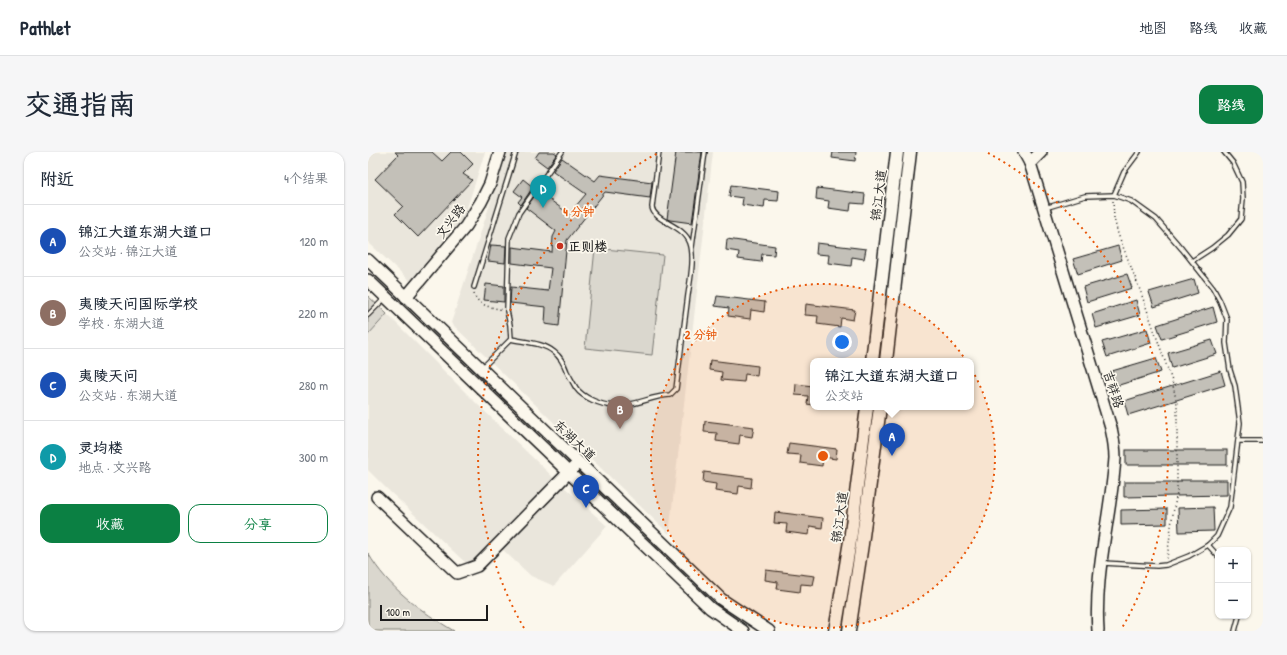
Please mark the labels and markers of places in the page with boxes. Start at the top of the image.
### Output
pin: D [530,175,556,208]
place label: 正则楼 [568,237,607,255]
marker: 正则楼 [555,241,565,251]
pin: B [607,396,633,429]
pin: A [879,423,905,456]
centre of rings [816,449,830,463]
pin: C [573,475,599,508]

